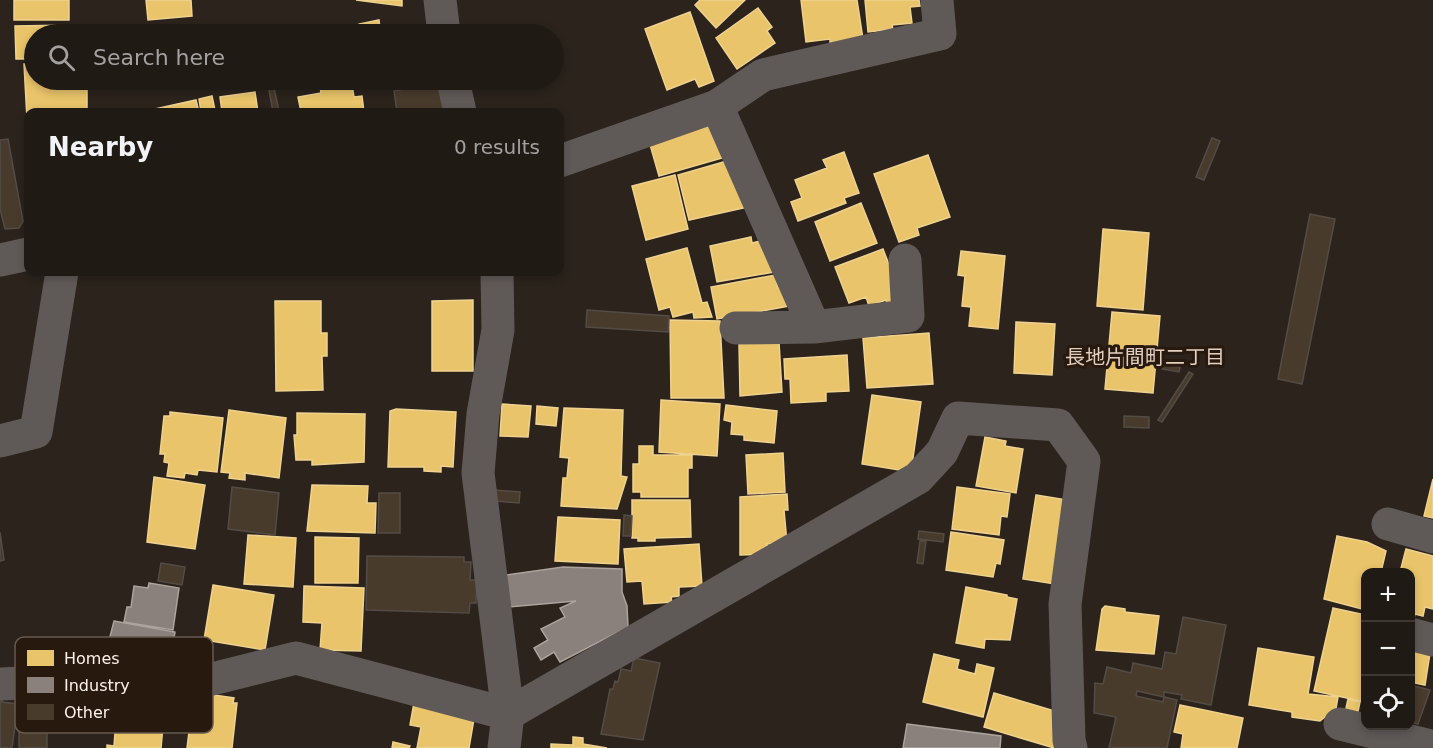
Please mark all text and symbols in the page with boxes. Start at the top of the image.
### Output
search box [24,24,564,90]
icon: search [45,41,78,74]
text: Search here [93,45,225,70]
text: Nearby [48,132,153,162]
text: 0 results [454,135,540,159]
district label: 長地片間町二丁目 [1065,345,1225,369]
map controls [1361,568,1415,730]
button: + [1361,568,1415,622]
button: − [1361,622,1415,676]
legend [15,637,213,733]
text: Homes [64,649,120,668]
text: Industry [64,676,130,695]
button: locate [1361,676,1415,730]
text: Other [64,703,110,722]

